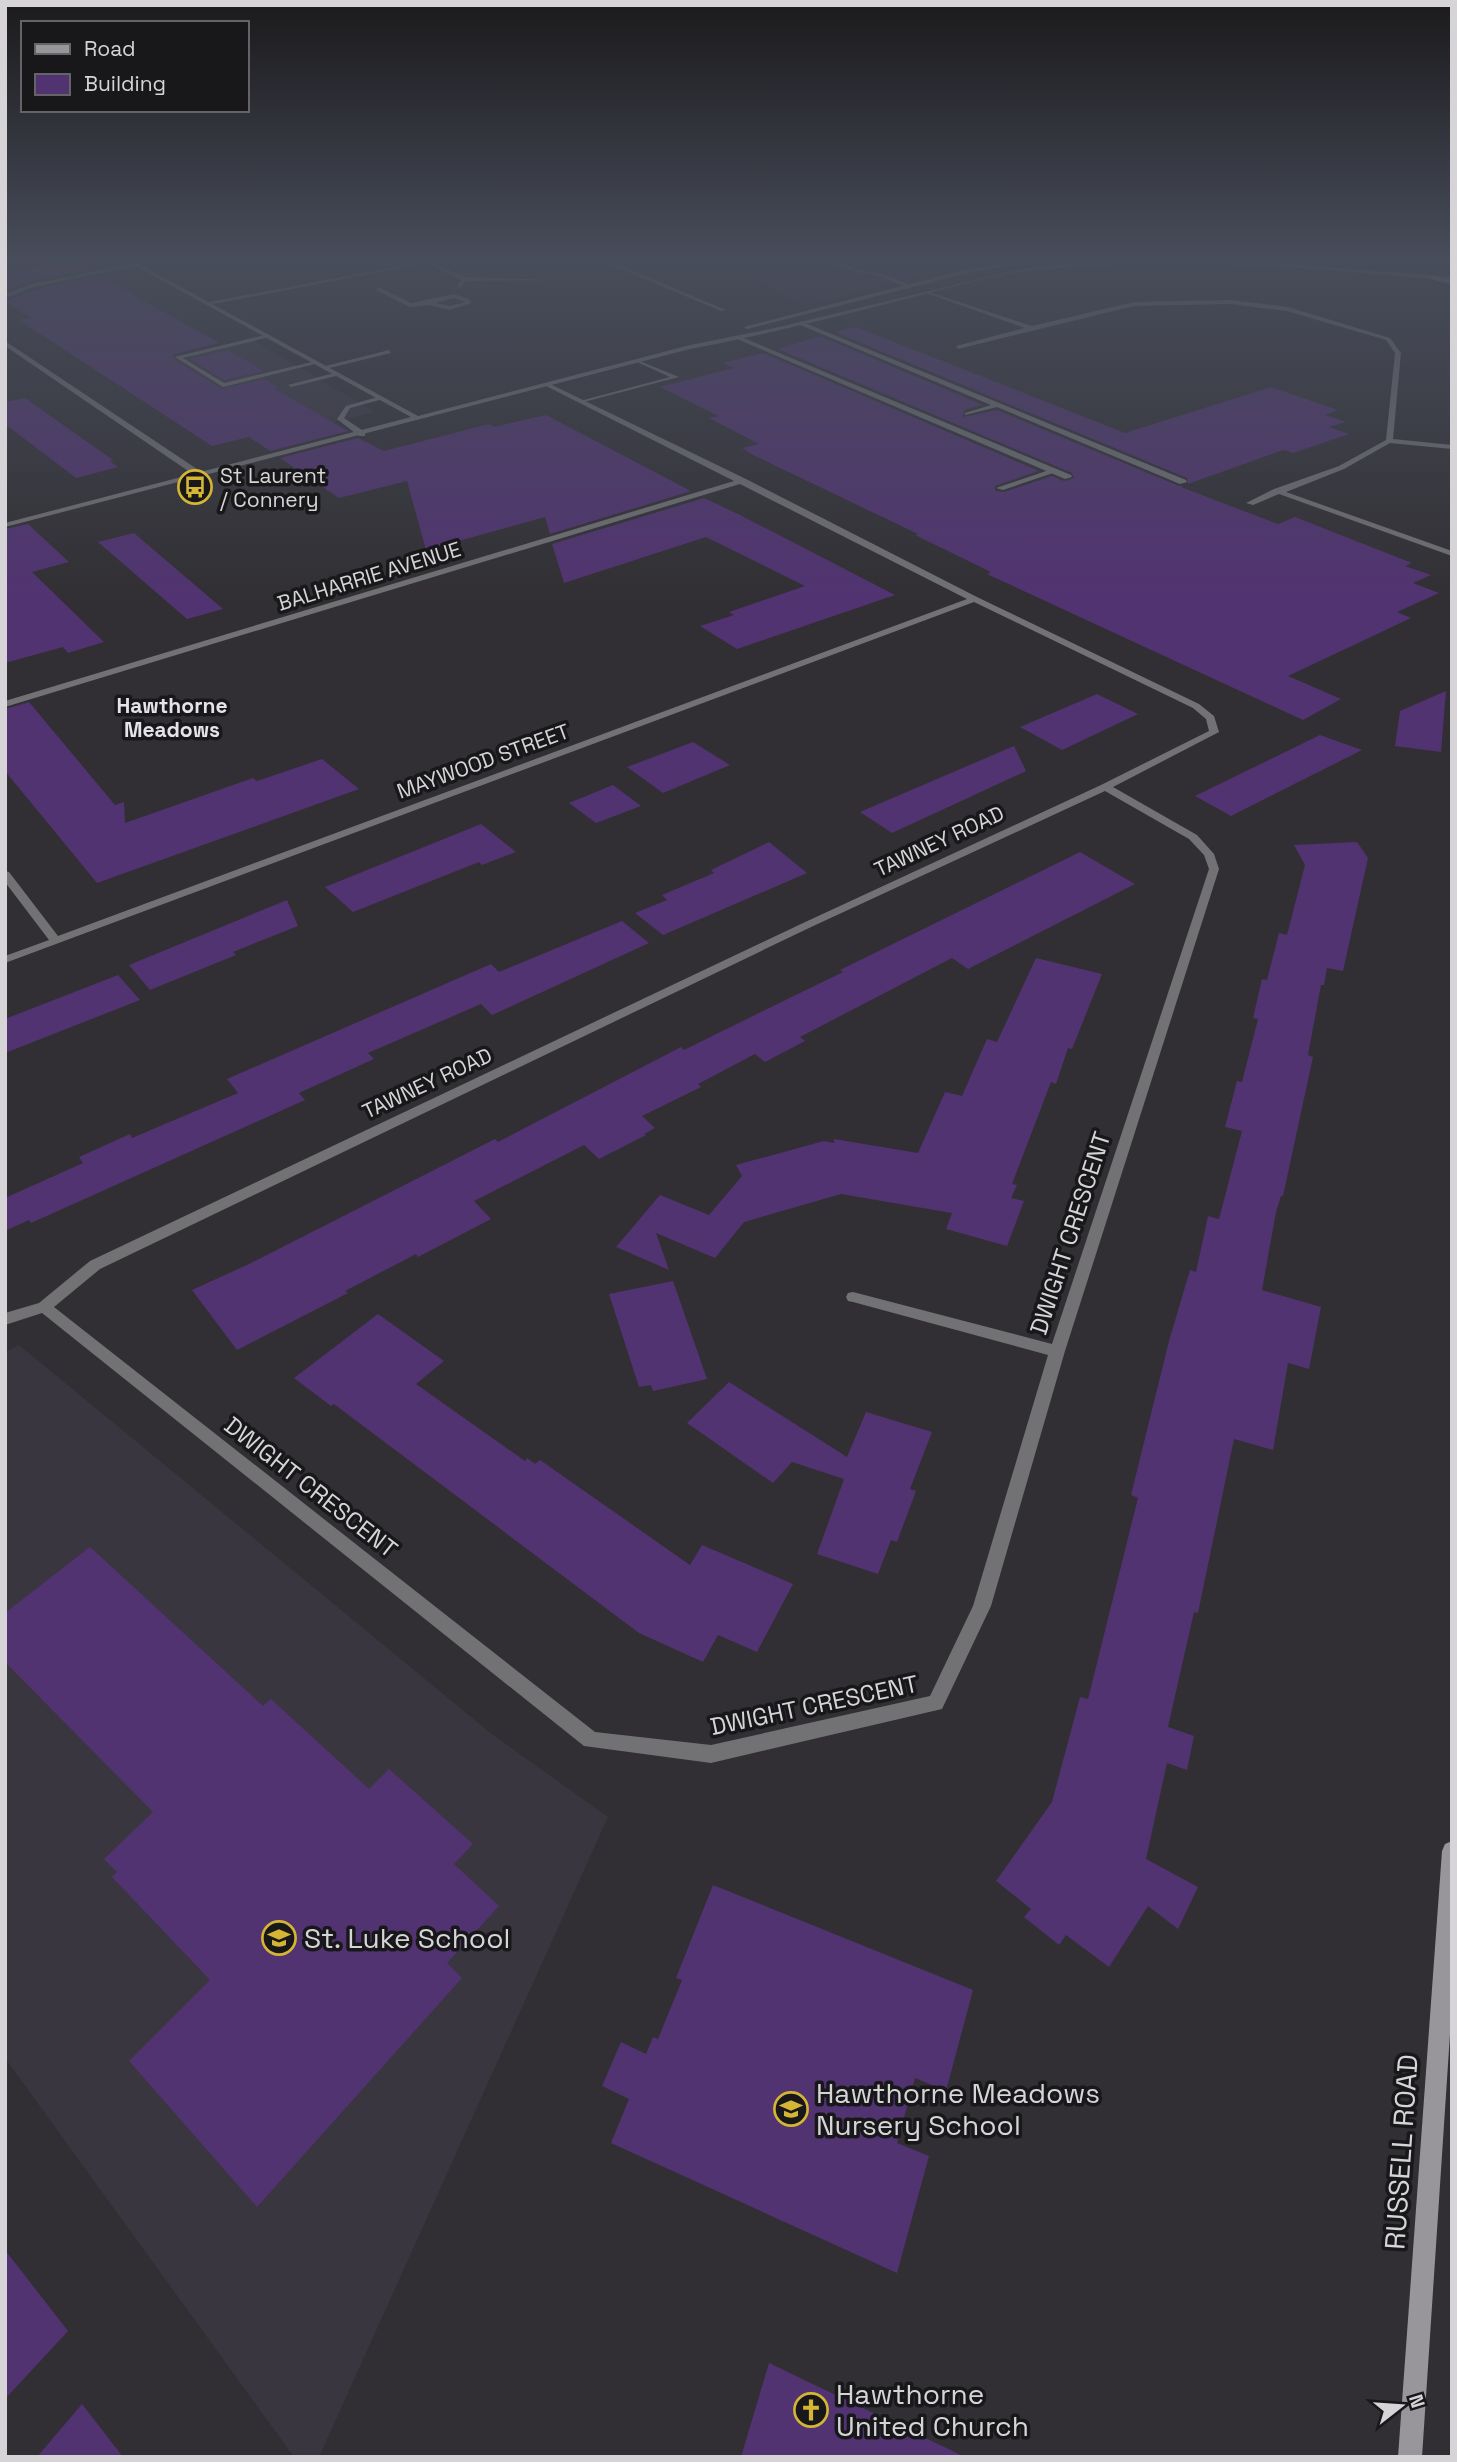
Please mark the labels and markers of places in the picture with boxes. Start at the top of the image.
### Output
place label: St Laurent / Connery [220,462,326,513]
bus stop icon: St Laurent / Connery [176,468,214,506]
school or university icon: St. Luke School [260,1919,298,1957]
place label: St. Luke School [304,1920,510,1956]
place label: Hawthorne Meadows Nursery School [816,2075,1100,2143]
school or university icon: Hawthorne Meadows Nursery School [772,2090,810,2128]
place label: Hawthorne United Church [836,2376,1029,2444]
church icon: Hawthorne United Church [792,2391,830,2429]

